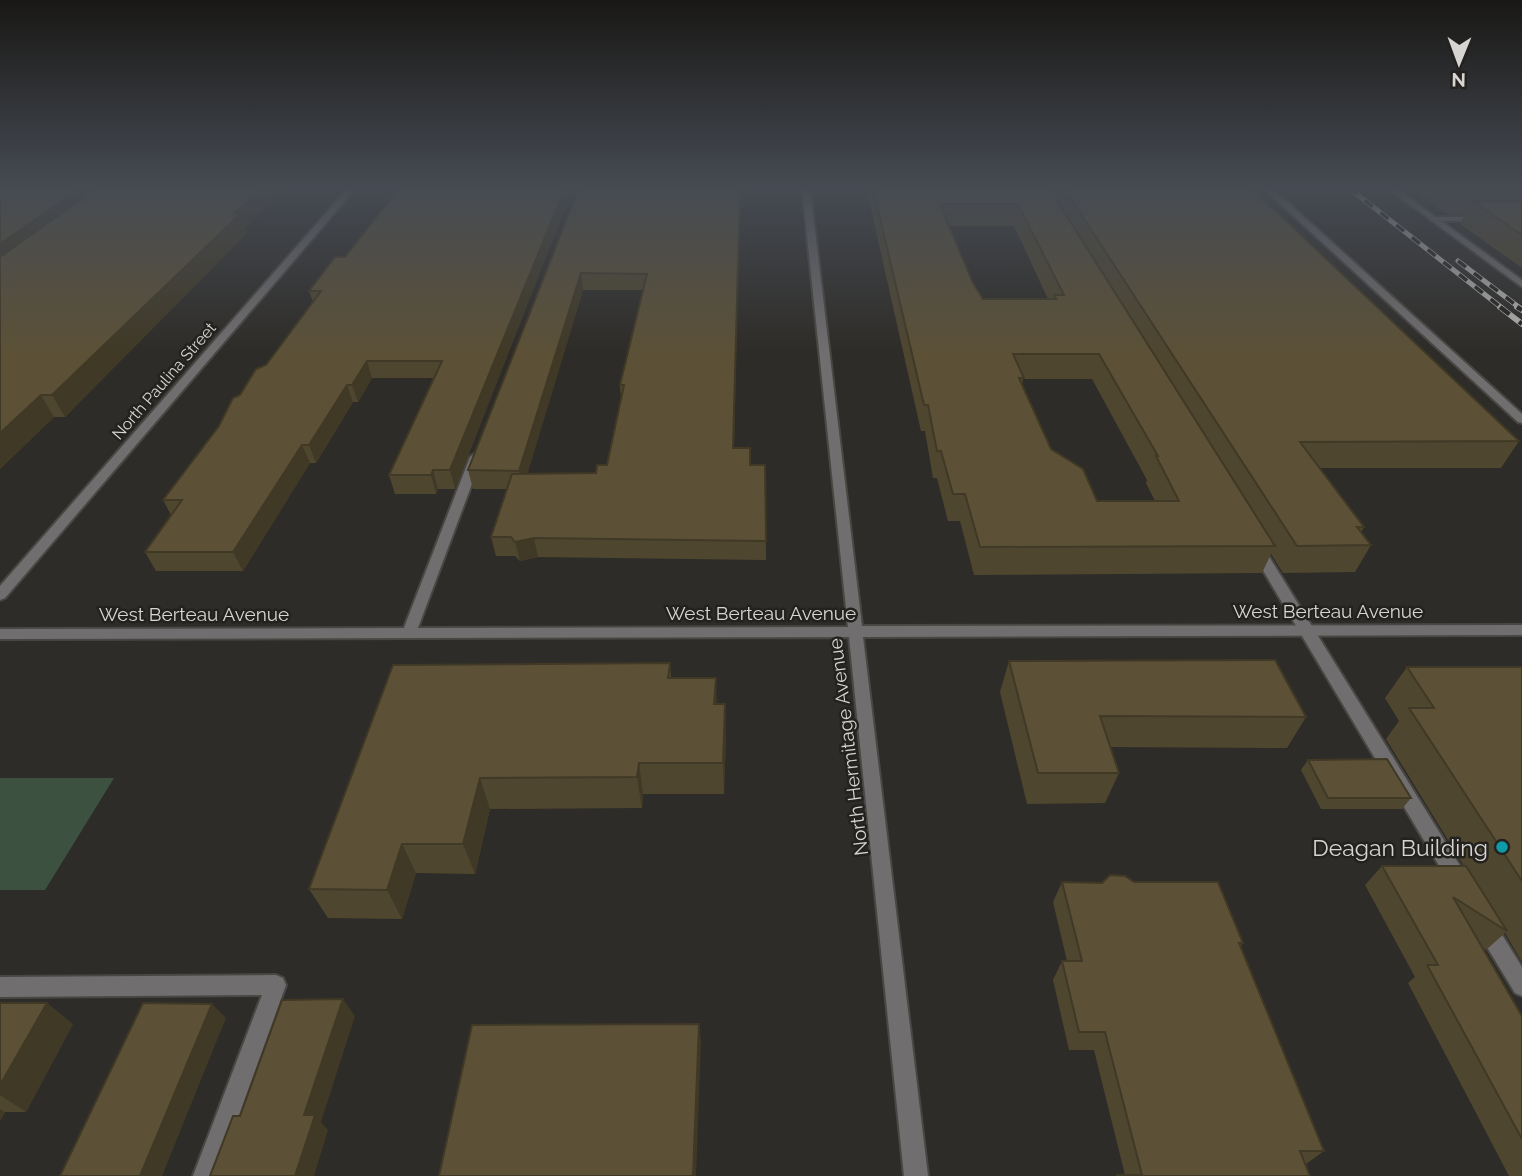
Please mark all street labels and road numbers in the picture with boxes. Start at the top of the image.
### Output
street label: North Paulina Street [108,318,220,443]
street label: West Berteau Avenue [1233,600,1423,622]
street label: West Berteau Avenue [666,602,856,624]
street label: West Berteau Avenue [99,603,289,625]
street label: North Hermitage Avenue [824,637,872,857]

